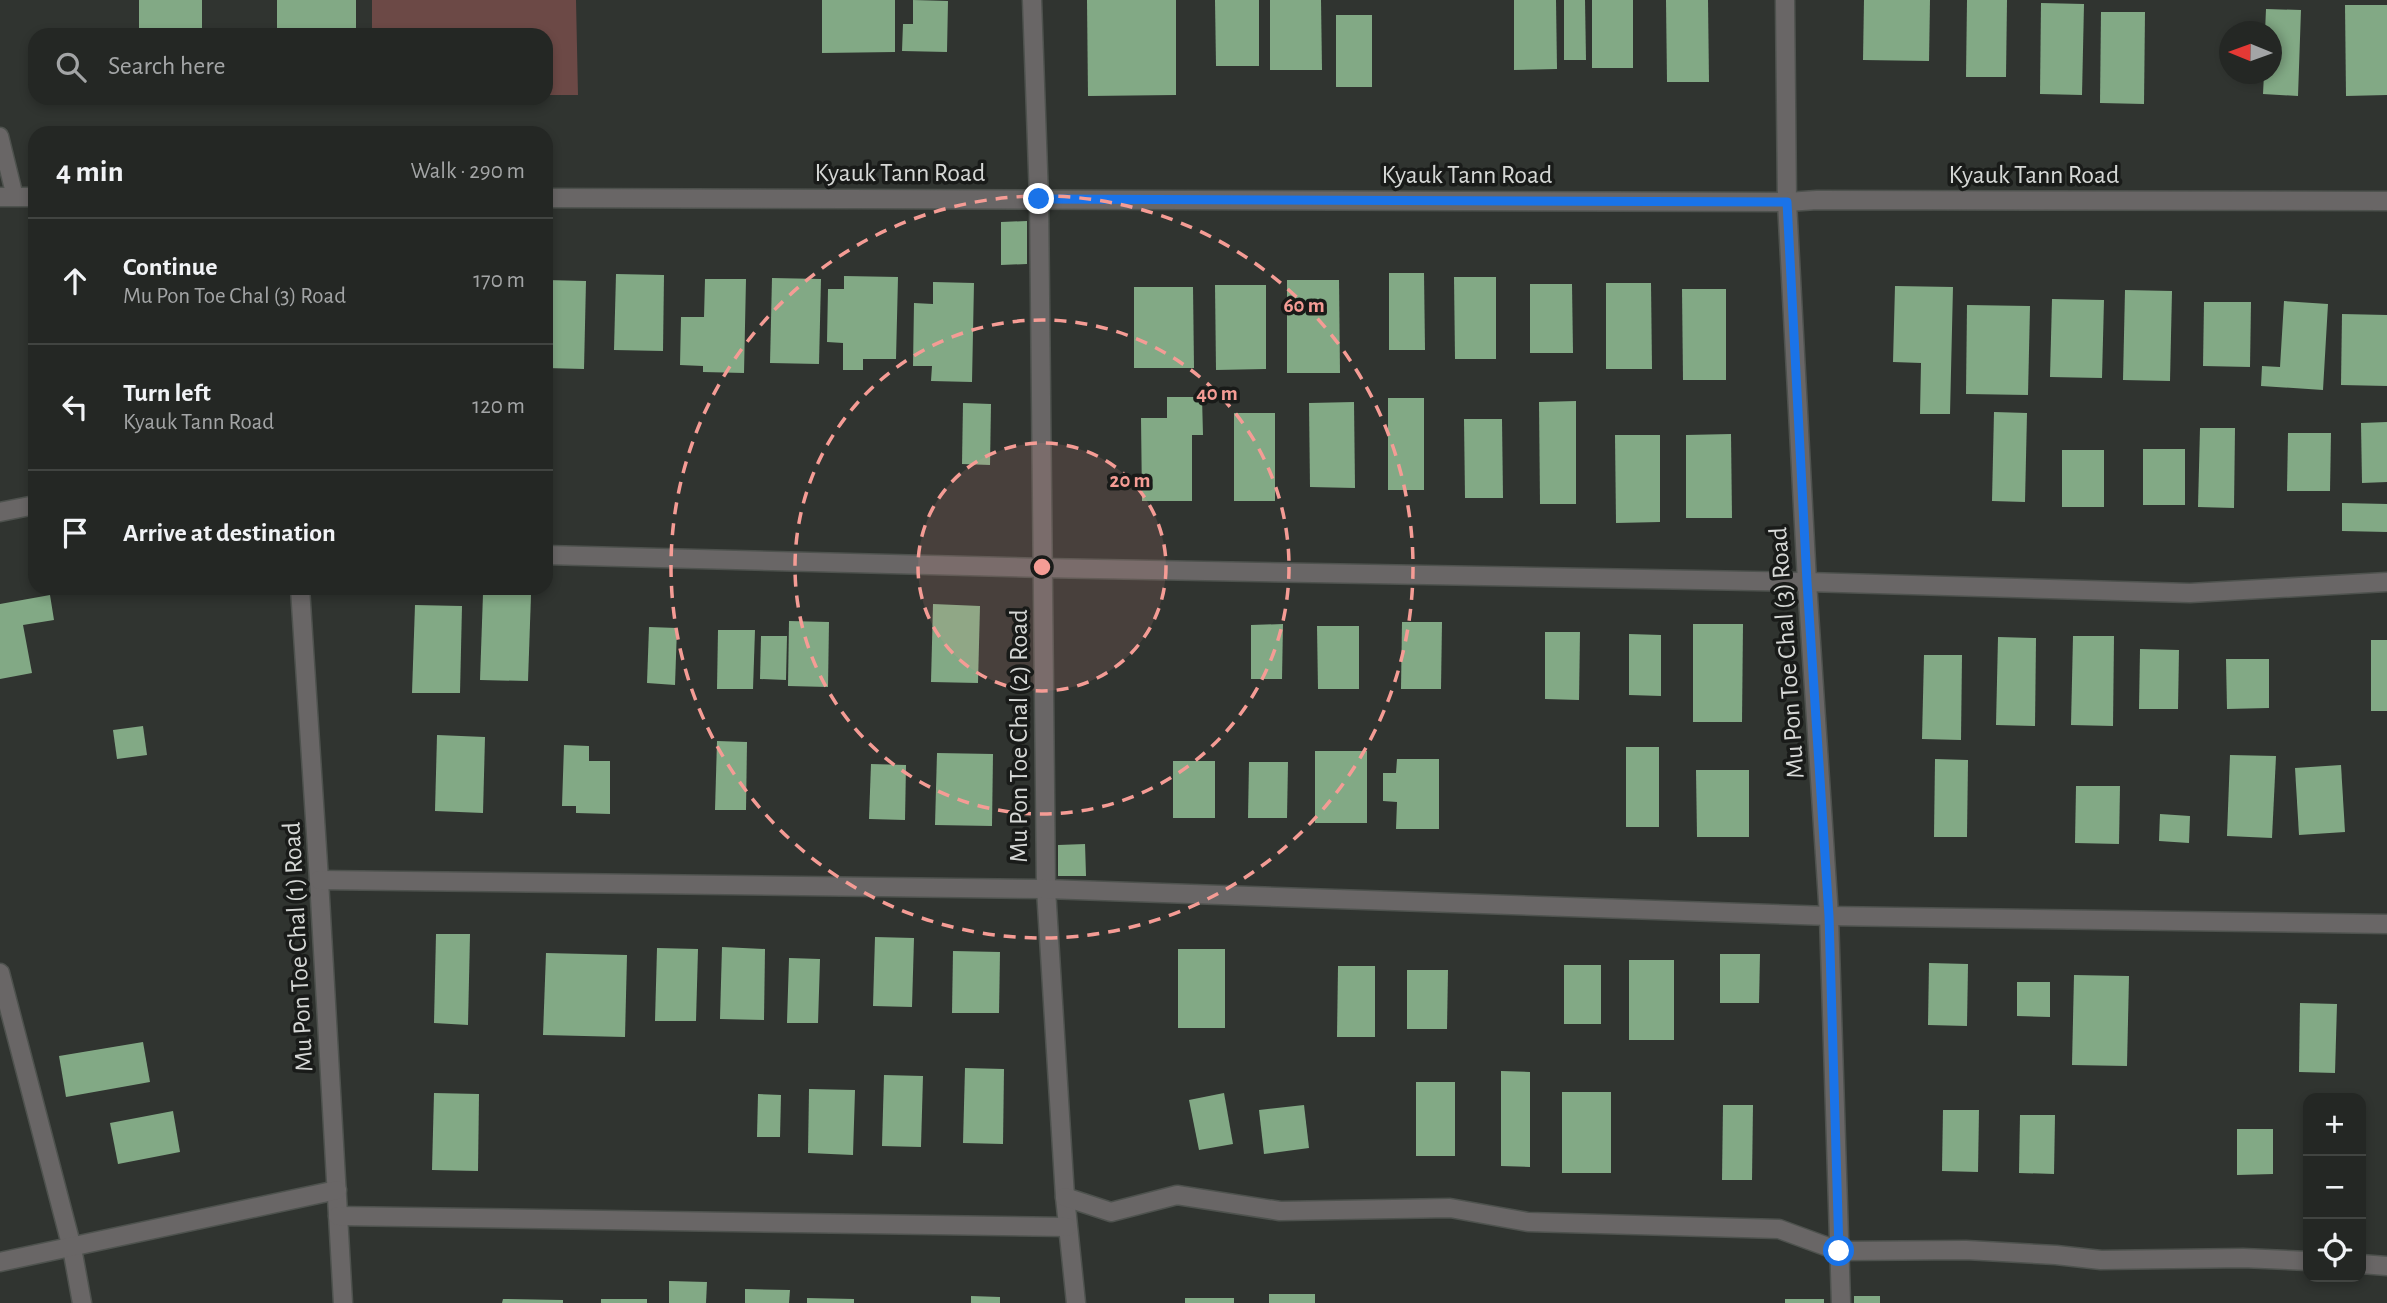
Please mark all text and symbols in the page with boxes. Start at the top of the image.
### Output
north arrow [2219,21,2282,84]
search box [28,28,553,105]
icon: search [52,48,90,86]
text: Search here [108,53,226,79]
text: 4 min [56,157,124,187]
text: Walk · 290 m [410,160,525,183]
street label: Kyauk Tann Road [815,160,985,186]
street label: Kyauk Tann Road [1382,162,1552,188]
street label: Kyauk Tann Road [1949,162,2119,188]
route end [1023,183,1054,214]
text: Continue [123,254,218,280]
icon: ahead [56,262,94,300]
text: 170 m [473,269,525,292]
text: Mu Pon Toe Chal (3) Road [123,285,346,308]
text: 60 m [1283,295,1325,316]
text: Turn left [123,380,211,406]
text: 40 m [1196,383,1238,404]
icon: left [56,388,94,426]
text: 120 m [472,395,525,418]
text: Kyauk Tann Road [123,411,274,434]
text: 20 m [1110,470,1150,491]
icon: arrive [56,514,94,552]
text: Arrive at destination [123,520,336,546]
street label: Mu Pon Toe Chal (3) Road [1765,526,1809,780]
centre of rings [1030,555,1054,579]
street label: Mu Pon Toe Chal (2) Road [1006,609,1032,863]
street label: Mu Pon Toe Chal (1) Road [278,821,318,1073]
map controls [2303,1093,2366,1282]
button: + [2303,1093,2366,1156]
button: − [2303,1156,2366,1219]
button: locate [2303,1219,2366,1282]
route start [1823,1235,1854,1266]

